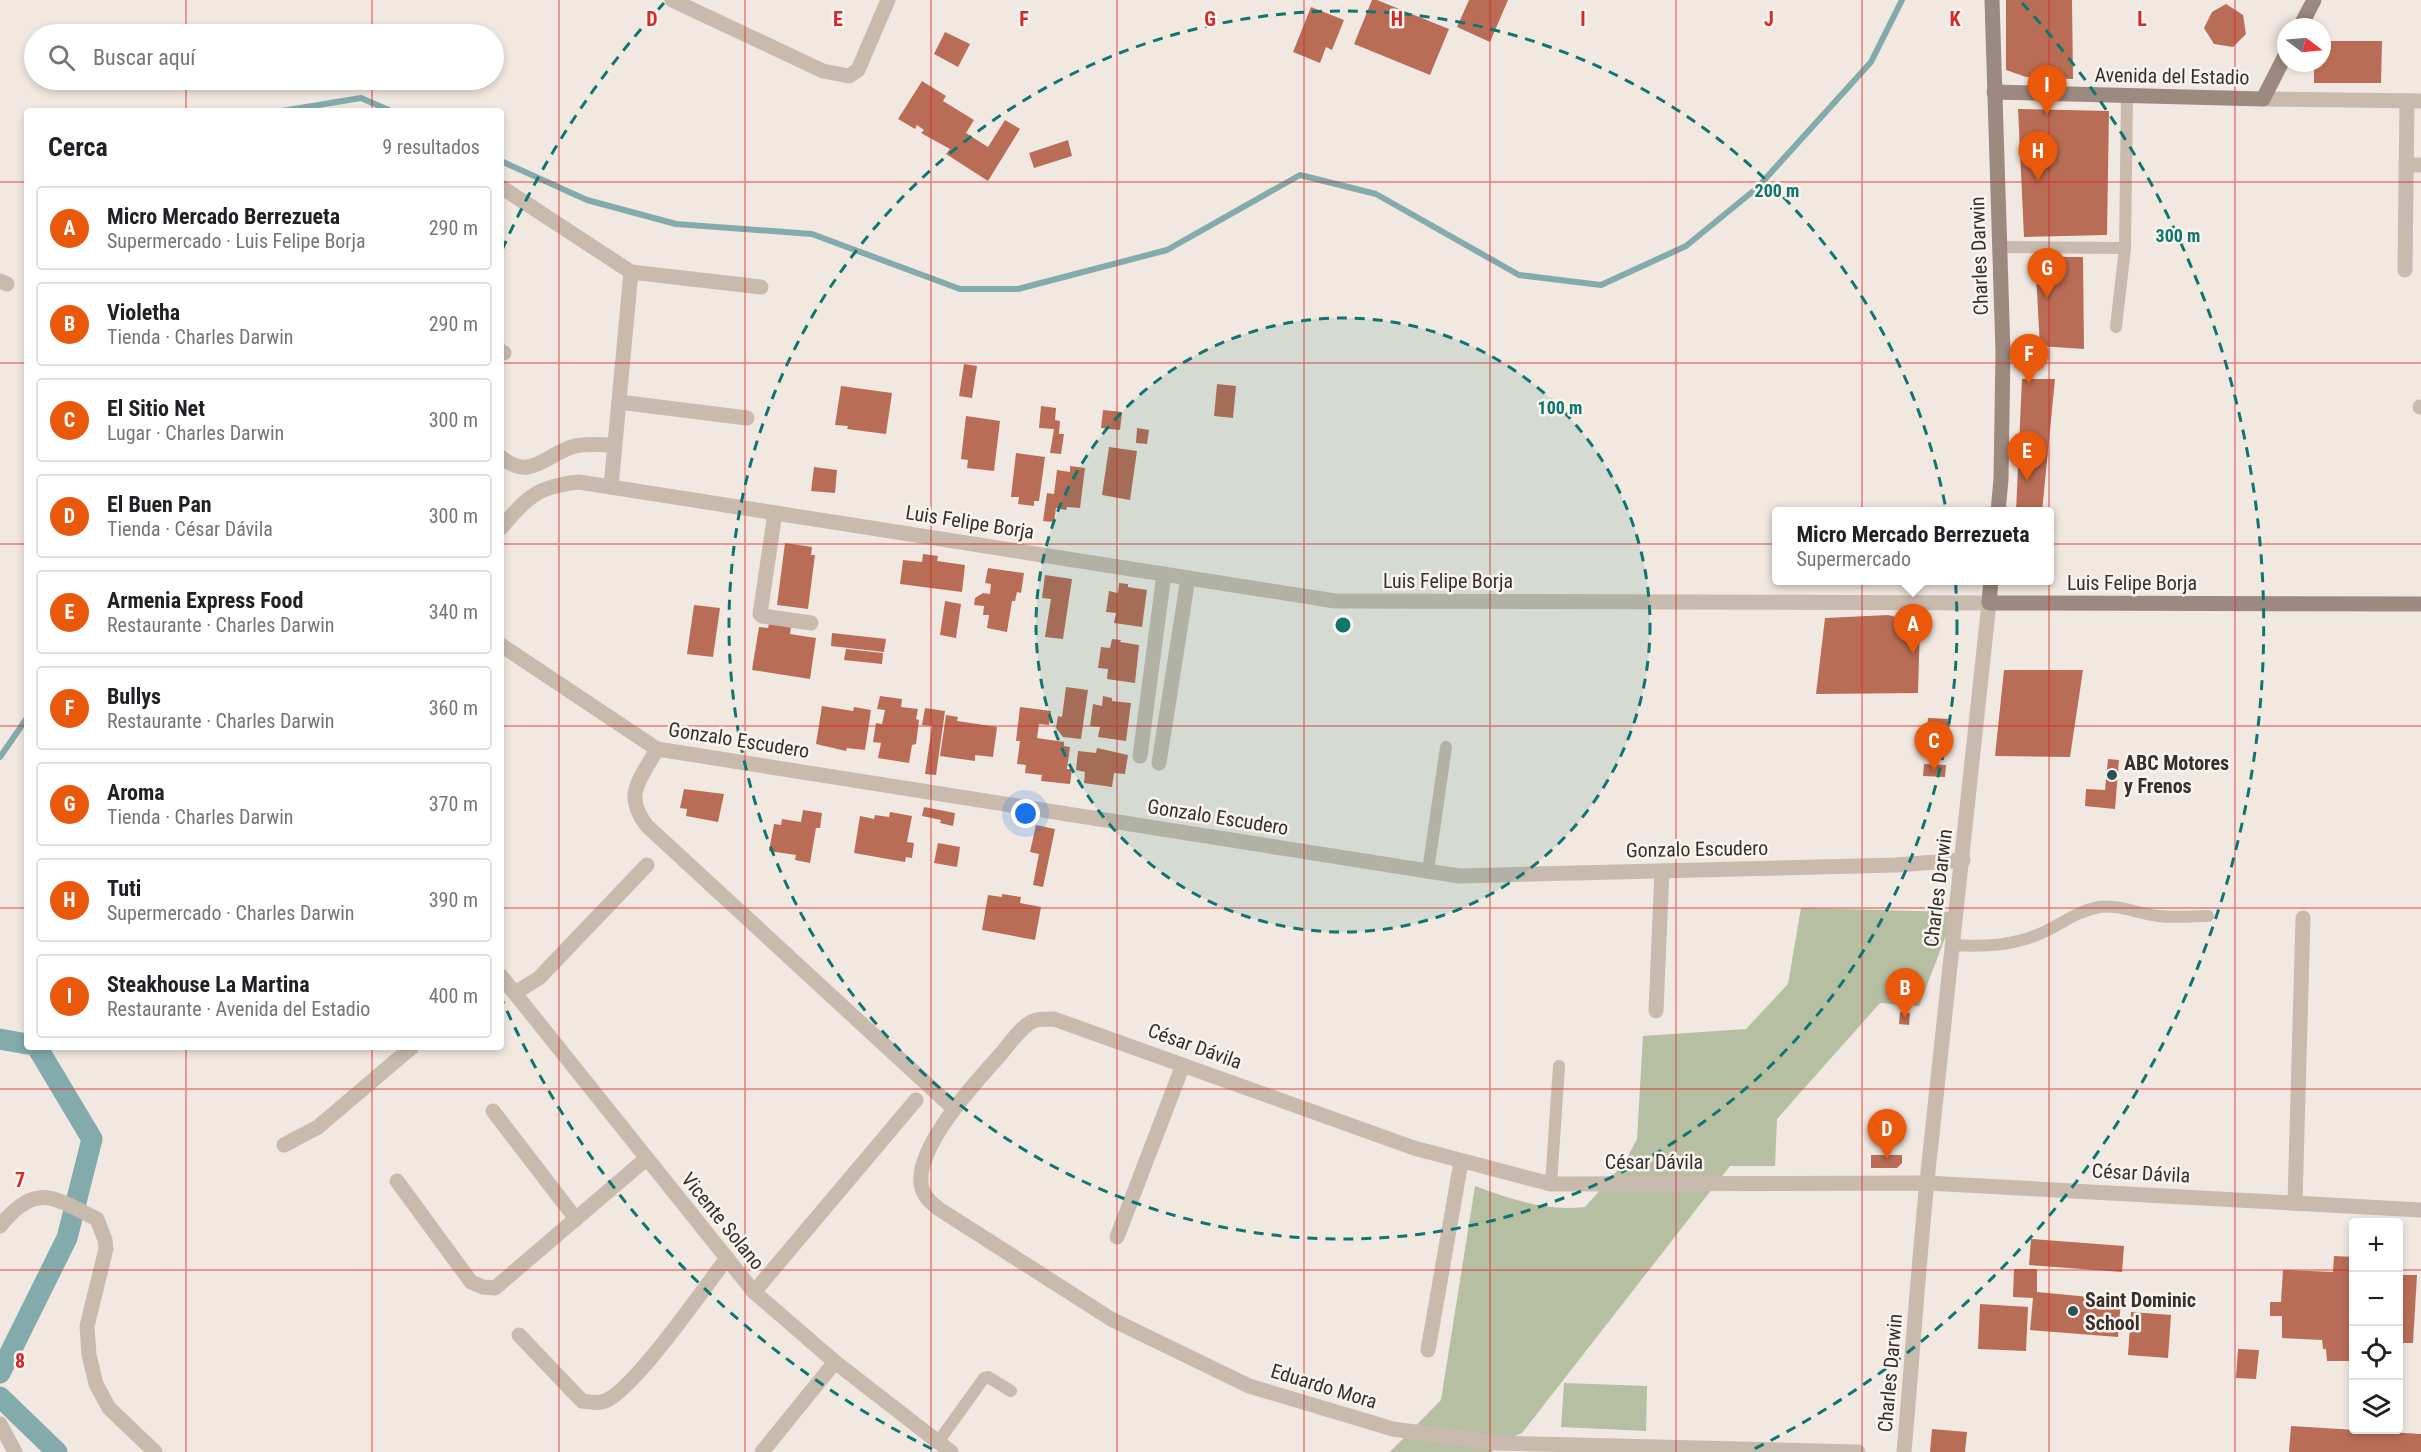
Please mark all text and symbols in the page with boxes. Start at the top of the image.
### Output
text: D [646,7,658,31]
text: E [833,7,843,31]
text: F [1019,7,1029,31]
text: G [1204,7,1216,31]
text: H [1391,7,1403,31]
text: I [1580,7,1586,31]
text: J [1764,7,1774,31]
text: K [1949,7,1961,31]
text: L [2137,7,2147,31]
north arrow [2277,18,2331,72]
search box [24,24,504,90]
icon: search [45,41,78,74]
text: Buscar aquí [93,45,196,70]
street label: Avenida del Estadio [2094,63,2250,89]
pin: I [2028,66,2066,115]
text: Cerca [48,132,108,162]
pin: H [2018,132,2058,181]
text: 9 resultados [382,135,480,159]
text: 200 m [1755,180,1799,201]
street label: Charles Darwin [1965,196,1993,316]
text: Micro Mercado Berrezueta [107,204,340,229]
text: A [64,216,75,240]
text: 290 m [429,216,478,240]
text: 300 m [2156,225,2200,246]
text: Supermercado · Luis Felipe Borja [107,229,366,253]
pin: G [2028,248,2066,298]
text: Violetha [107,300,180,325]
text: B [64,312,75,336]
text: 290 m [429,312,478,336]
text: Tienda · Charles Darwin [107,325,294,349]
pin: F [2010,334,2048,384]
text: El Sitio Net [107,396,205,421]
text: 100 m [1538,397,1582,418]
text: C [64,408,75,432]
text: 300 m [429,408,478,432]
text: Lugar · Charles Darwin [107,421,284,445]
pin: E [2008,432,2046,481]
text: El Buen Pan [107,492,212,517]
street label: Luis Felipe Borja [904,500,1036,544]
text: D [64,504,75,528]
text: 300 m [429,504,478,528]
popup [1772,507,2054,585]
text: Tienda · César Dávila [107,517,273,541]
text: Micro Mercado Berrezueta [1796,522,2030,547]
text: Supermercado [1796,547,1911,571]
street label: Luis Felipe Borja [1383,569,1513,593]
street label: Luis Felipe Borja [2067,571,2197,595]
text: Armenia Express Food [107,588,303,613]
text: E [65,600,74,624]
text: 340 m [429,600,478,624]
pin: A [1894,604,1932,654]
text: Restaurante · Charles Darwin [107,613,334,637]
centre of rings [1333,615,1353,635]
text: Bullys [107,684,161,709]
text: F [65,696,74,720]
text: 360 m [429,696,478,720]
text: Restaurante · Charles Darwin [107,709,334,733]
street label: Gonzalo Escudero [667,717,811,763]
pin: C [1914,722,1954,771]
place label: ABC Motores y Frenos [2124,751,2229,798]
marker: ABC Motores y Frenos [2105,768,2119,782]
text: Aroma [107,780,165,805]
text: G [64,792,75,816]
text: 370 m [429,792,478,816]
street label: Gonzalo Escudero [1146,794,1290,840]
your location [1011,799,1040,828]
text: Tienda · Charles Darwin [107,805,294,829]
street label: Charles Darwin [1919,828,1957,948]
street label: Gonzalo Escudero [1626,836,1768,862]
text: Tuti [107,876,141,901]
text: H [63,888,76,912]
text: 390 m [429,888,478,912]
text: Supermercado · Charles Darwin [107,901,354,925]
pin: B [1886,968,1924,1018]
text: Steakhouse La Martina [107,972,310,997]
text: I [67,984,72,1008]
text: 400 m [429,984,478,1008]
text: Restaurante · Avenida del Estadio [107,997,370,1021]
street label: César Dávila [1145,1018,1245,1074]
pin: D [1868,1110,1906,1159]
street label: César Dávila [1605,1150,1703,1174]
street label: César Dávila [2091,1158,2191,1188]
street label: Vicente Solano [676,1167,770,1275]
text: 7 [15,1168,25,1192]
map controls [2349,1218,2403,1434]
button: + [2349,1218,2403,1272]
button: − [2349,1272,2403,1326]
place label: Saint Dominic School [2085,1288,2196,1335]
marker: Saint Dominic School [2066,1304,2080,1318]
street label: Charles Darwin [1873,1313,1907,1433]
button: locate [2349,1326,2403,1380]
text: 8 [15,1349,25,1373]
street label: Eduardo Mora [1268,1358,1380,1414]
button: layers [2349,1380,2403,1434]

